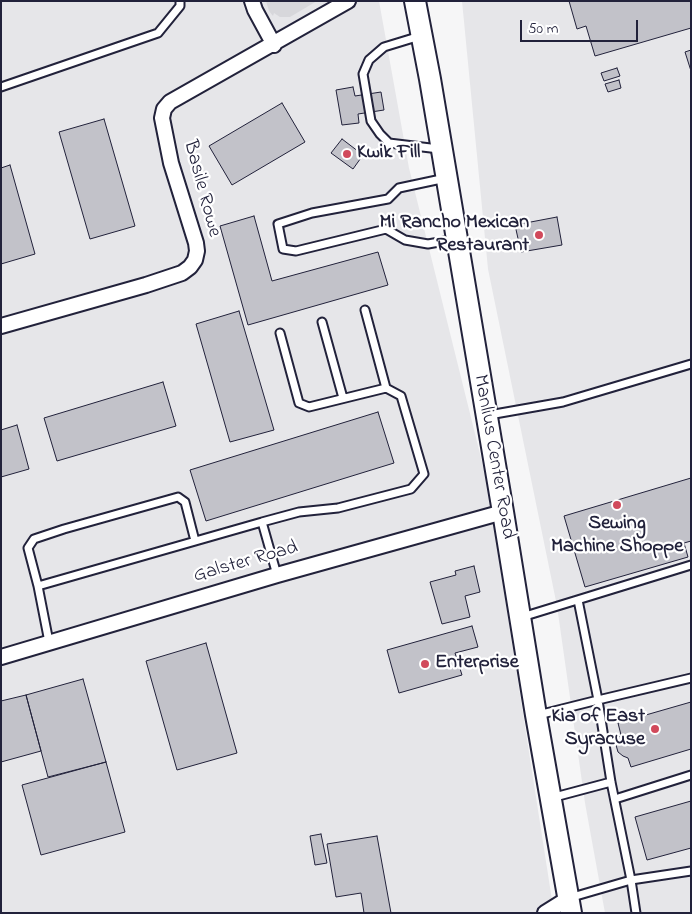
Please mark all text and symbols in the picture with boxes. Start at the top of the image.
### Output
scale bar [522,10,640,42]
text: 50 m [528,18,558,40]
street label: Basile Rowe [177,138,225,240]
place label: Kwik Fill [357,142,420,166]
marker: Kwik Fill [341,148,353,160]
place label: Mi Rancho Mexican Restaurant [380,212,529,259]
marker: Mi Rancho Mexican Restaurant [533,229,545,241]
street label: Manlius Center Road [467,373,519,541]
marker: Sewing Machine Shoppe [611,499,623,511]
place label: Sewing Machine Shoppe [551,513,683,560]
street label: Galster Road [191,537,301,589]
place label: Enterprise [435,652,519,676]
marker: Enterprise [419,658,431,670]
place label: Kia of East Syracuse [551,706,645,753]
marker: Kia of East Syracuse [649,723,661,735]

